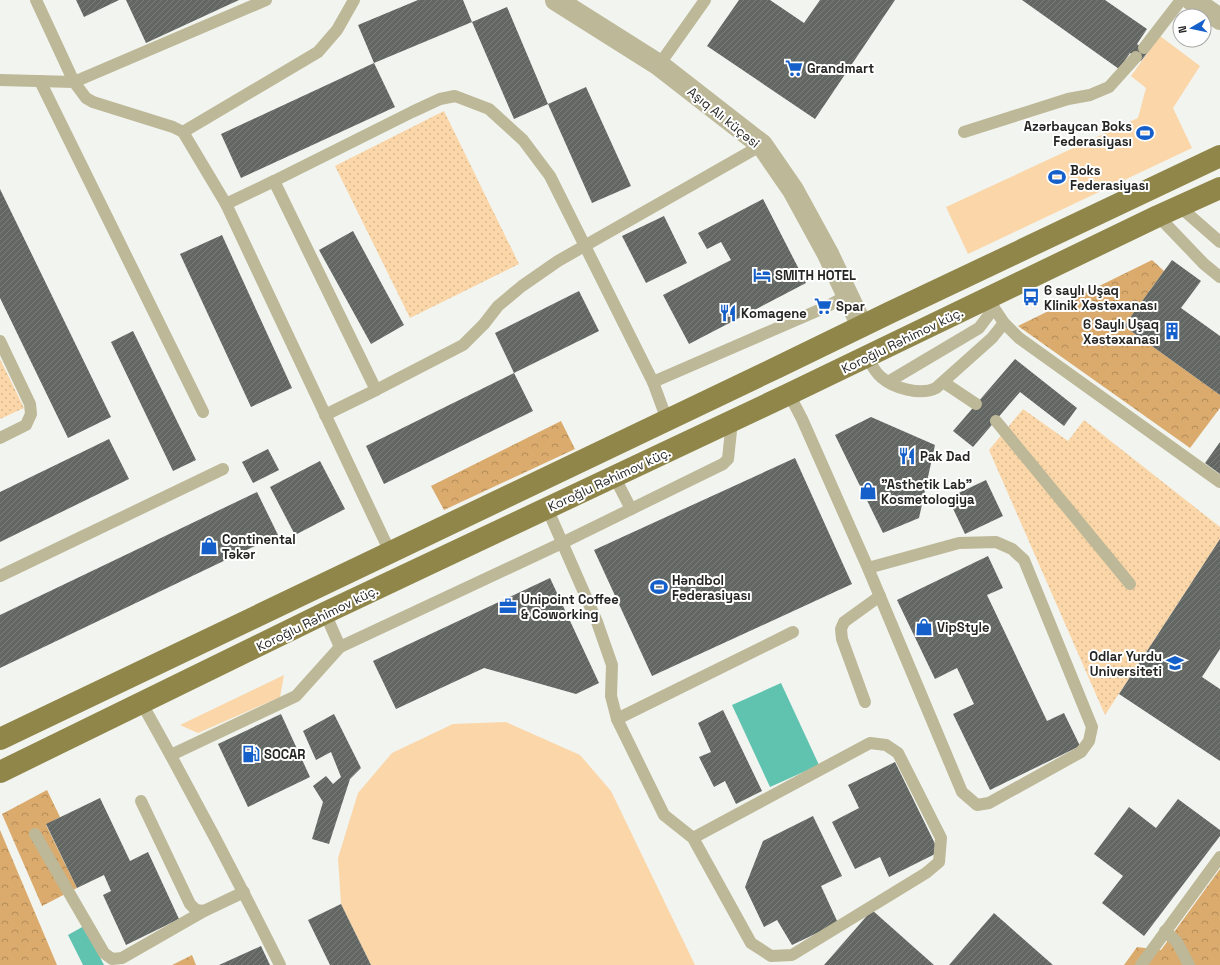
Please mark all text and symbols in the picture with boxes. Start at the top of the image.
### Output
north arrow [1172,8,1212,48]
text: N [1175,25,1190,34]
supermarket icon: Grandmart [784,58,804,78]
place label: Grandmart [807,60,874,77]
street label: Aşıq Alı küçəsi [684,83,763,152]
place label: Azərbaycan Boks Federasiyası [1024,118,1132,150]
sports icon: Azərbaycan Boks Federasiyası [1135,123,1155,143]
place label: Boks Federasiyası [1070,162,1149,194]
sports icon: Boks Federasiyası [1047,167,1067,187]
hotel icon: SMITH HOTEL [752,265,772,285]
place label: SMITH HOTEL [775,267,856,284]
place label: 6 saylı Uşaq Klinik Xəstəxanası [1044,282,1157,314]
bus stop icon: 6 saylı Uşaq Klinik Xəstəxanası [1021,287,1041,307]
supermarket icon: Spar [813,296,833,316]
place label: Spar [836,298,865,315]
restaurant icon: Komagene [718,303,738,323]
street label: Koroğlu Rəhimov küç. [838,304,966,377]
place label: Komagene [741,305,807,322]
place label: 6 Saylı Uşaq Xəstəxanası [1083,316,1159,348]
building icon: 6 Saylı Uşaq Xəstəxanası [1162,321,1182,341]
street label: Koroğlu Rəhimov küç. [545,444,673,515]
restaurant icon: Pak Dad [897,446,917,466]
place label: Pak Dad [920,448,970,465]
place label: "Asthetik Lab" Kosmetologiya [881,476,975,508]
shop icon: "Asthetik Lab" Kosmetologiya [858,481,878,501]
place label: Continental Təkər [222,531,296,563]
shop icon: Continental Təkər [199,536,219,556]
place label: Həndbol Federasiyası [672,572,751,604]
sports icon: Həndbol Federasiyası [649,577,669,597]
street label: Koroğlu Rəhimov küç. [253,582,381,655]
place label: Unipoint Coffee & Coworking [521,591,619,623]
office icon: Unipoint Coffee & Coworking [498,596,518,616]
shop icon: VipStyle [914,617,934,637]
place label: VipStyle [937,619,990,636]
place label: Odlar Yurdu Universiteti [1089,648,1162,680]
school or university icon: Odlar Yurdu Universiteti [1165,653,1185,673]
fuel station icon: SOCAR [241,744,261,764]
place label: SOCAR [264,746,305,763]

